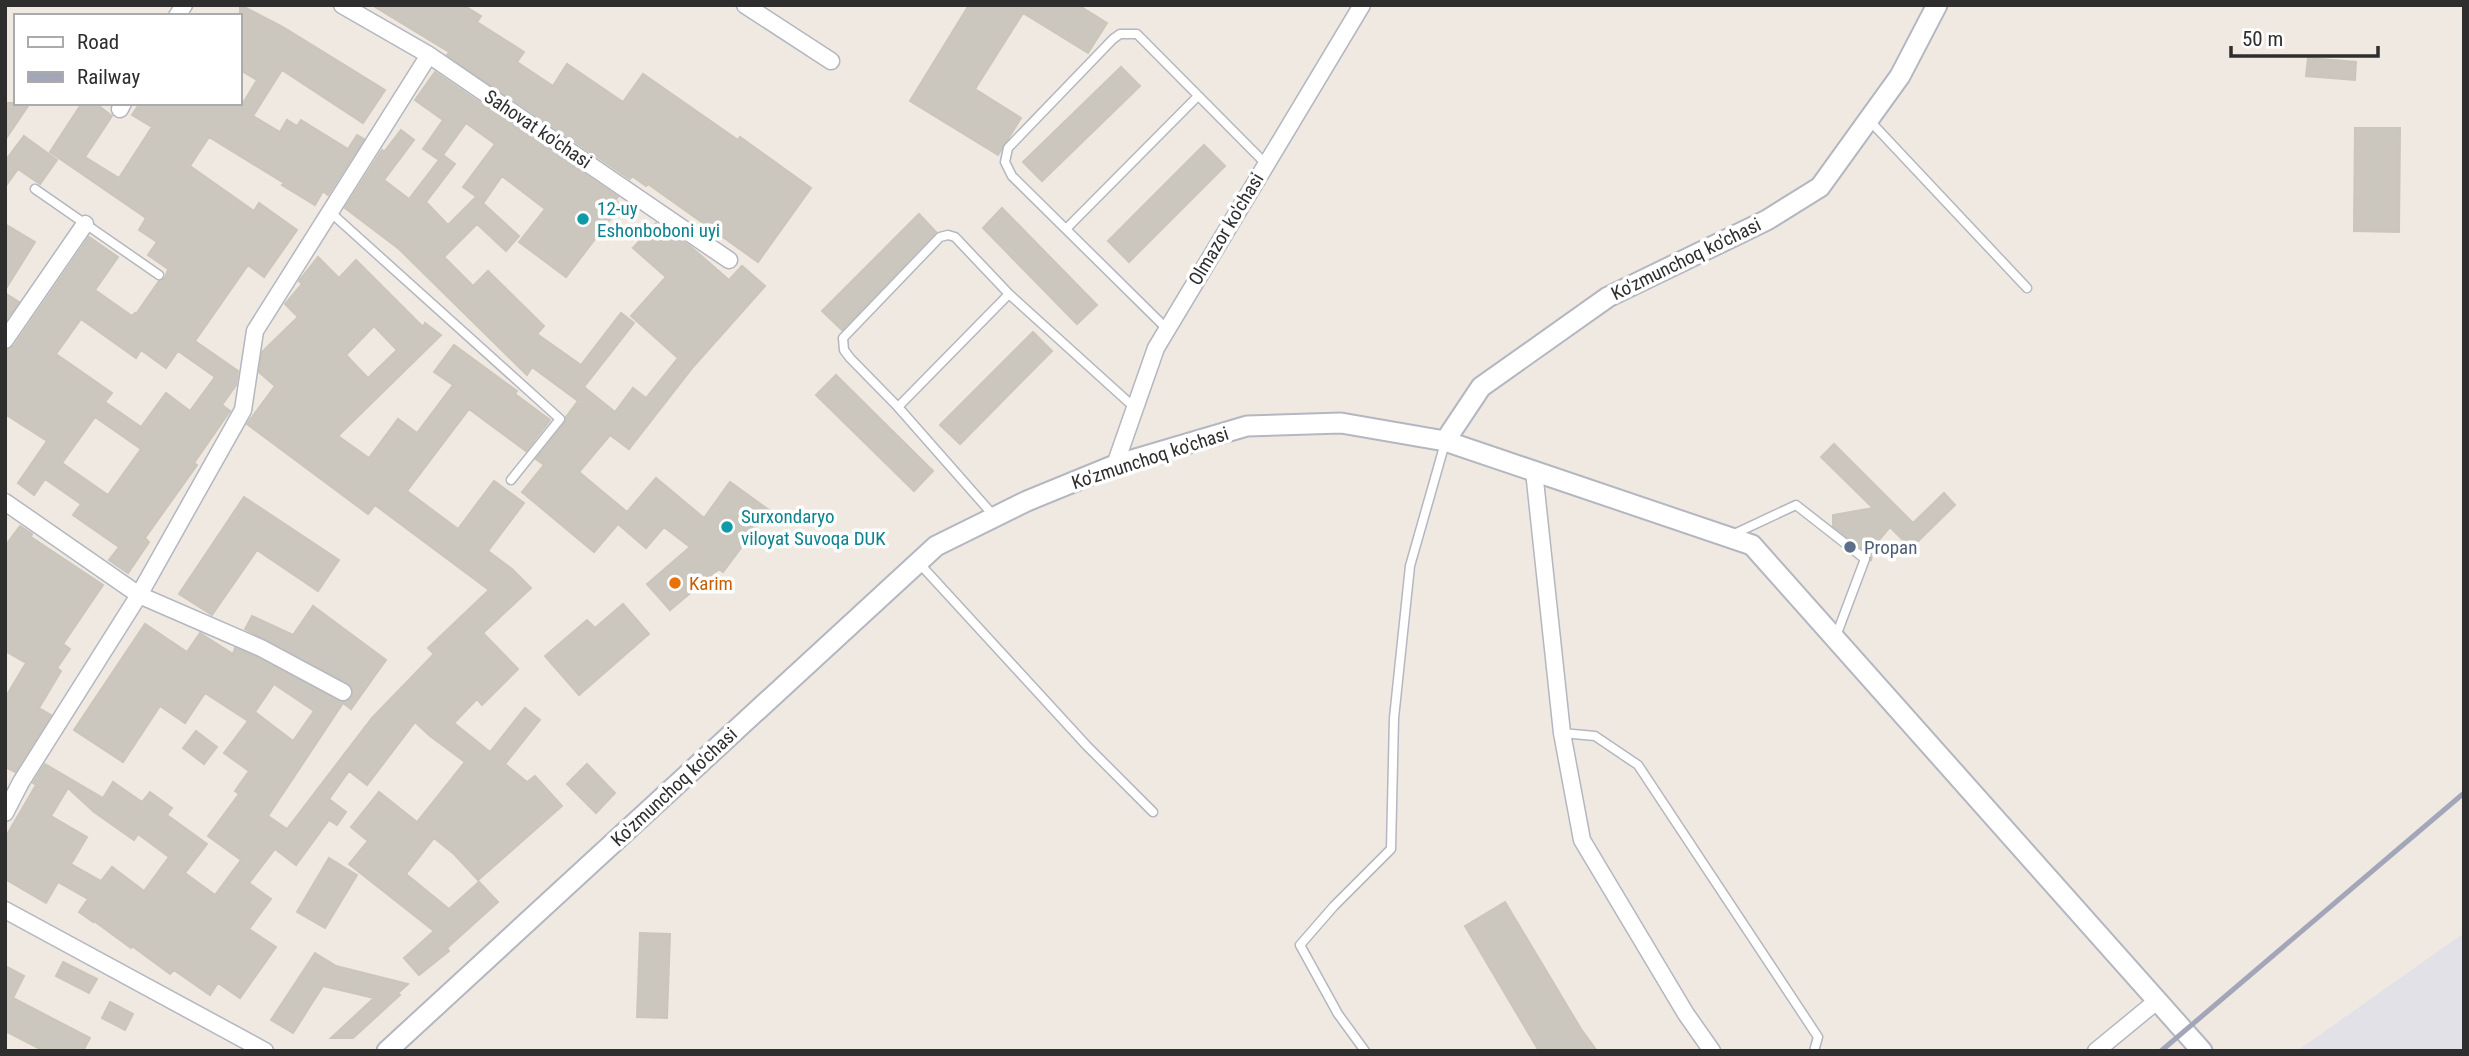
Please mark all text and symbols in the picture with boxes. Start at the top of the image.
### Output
legend [14,14,242,105]
scale bar [2231,14,2378,58]
text: 50 m [2242,27,2283,51]
text: Road [77,30,119,54]
text: Railway [77,65,140,89]
street label: Sahovat ko'chasi [480,85,596,173]
street label: Olmazor ko'chasi [1183,169,1269,289]
place label: 12-uy Eshonboboni uyi [597,197,720,242]
marker: 12-uy Eshonboboni uyi [575,211,591,227]
street label: Ko'zmunchoq ko'chasi [1607,213,1765,305]
street label: Ko'zmunchoq ko'chasi [1069,422,1231,494]
place label: Surxondaryo viloyat Suvoqa DUK [741,505,886,550]
marker: Surxondaryo viloyat Suvoqa DUK [719,519,735,535]
place label: Propan [1864,536,1917,559]
marker: Propan [1842,539,1858,555]
place label: Karim [689,572,733,595]
marker: Karim [667,575,683,591]
street label: Ko'zmunchoq ko'chasi [606,723,742,851]

